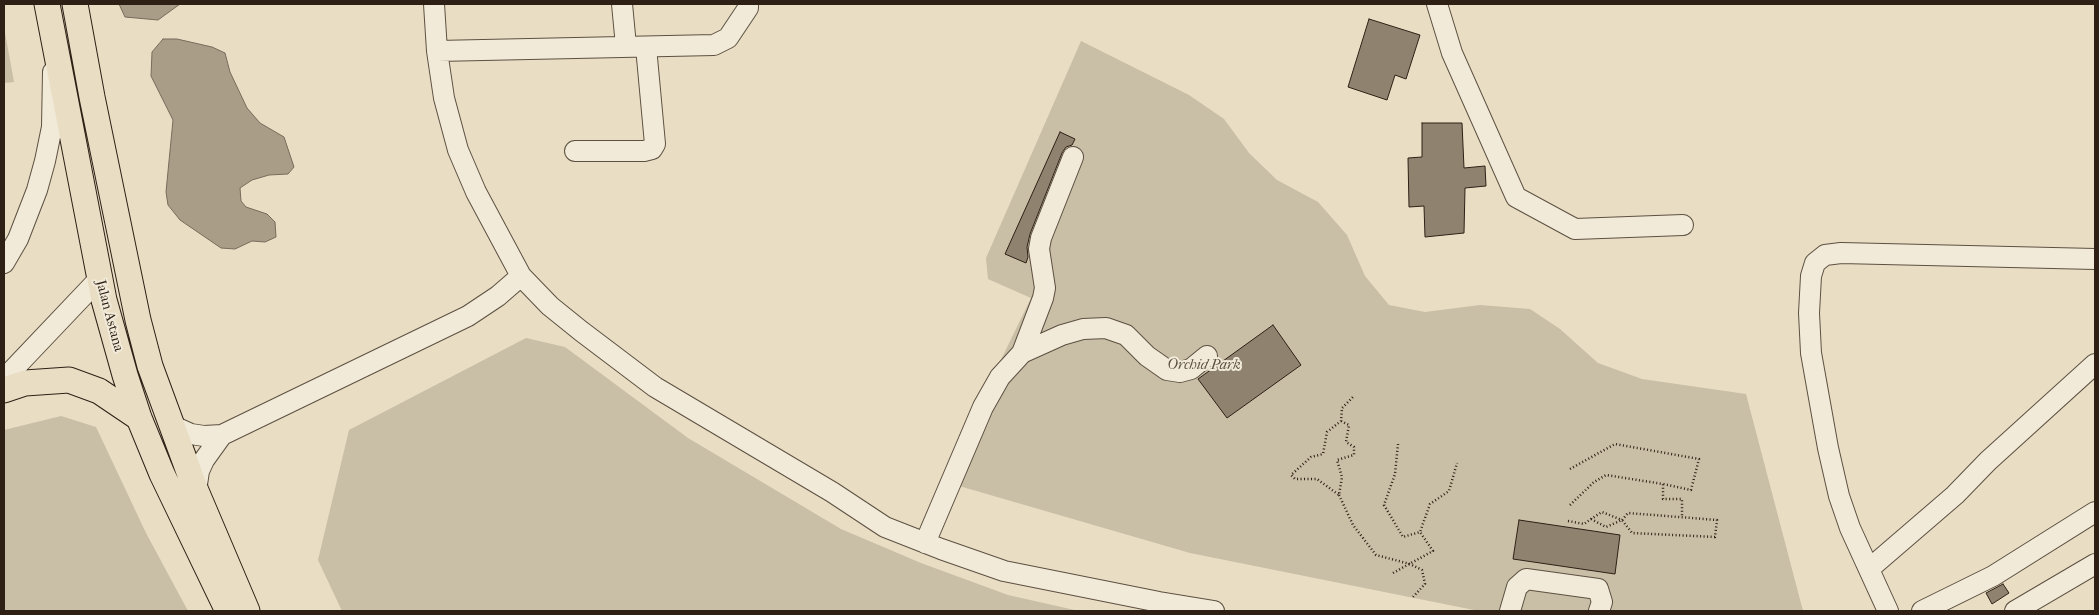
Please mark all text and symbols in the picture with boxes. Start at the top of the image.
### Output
street label: Jalan Astana [91,278,127,354]
park label: Orchid Park [1167,358,1241,374]

